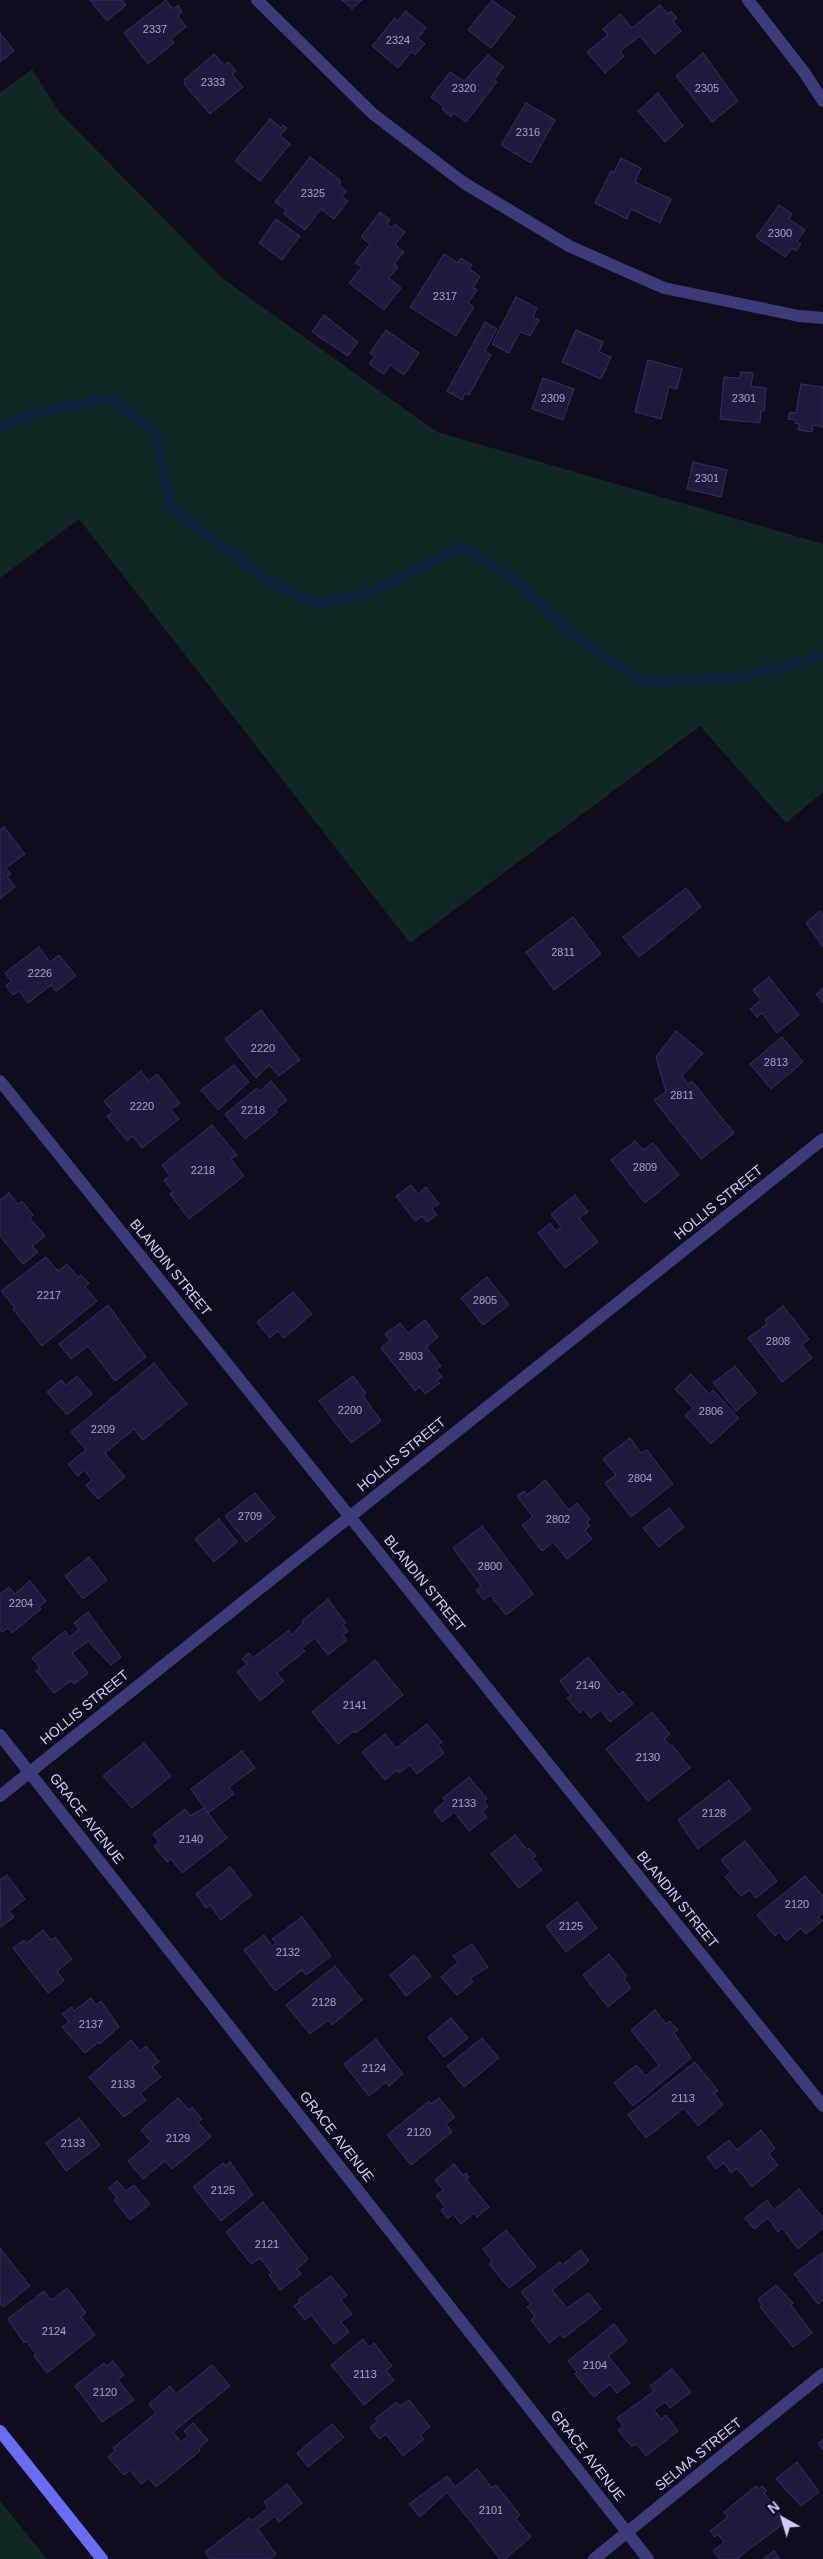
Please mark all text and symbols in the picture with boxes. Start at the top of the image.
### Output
house number: 2337 [143,23,167,37]
house number: 2324 [386,34,410,48]
house number: 2333 [201,76,225,90]
house number: 2320 [452,82,476,96]
house number: 2305 [695,82,719,96]
house number: 2316 [516,126,540,140]
house number: 2325 [301,187,325,201]
house number: 2300 [768,227,792,241]
house number: 2317 [433,290,457,304]
house number: 2309 [541,392,565,406]
house number: 2301 [732,392,756,406]
house number: 2301 [695,472,719,486]
house number: 2811 [551,946,575,960]
house number: 2226 [28,967,52,981]
house number: 2220 [251,1042,275,1056]
house number: 2813 [764,1056,788,1070]
house number: 2811 [670,1089,694,1103]
house number: 2220 [130,1100,154,1114]
house number: 2218 [241,1104,265,1118]
house number: 2809 [633,1161,657,1175]
street label: HOLLIS STREET [671,1162,767,1244]
house number: 2218 [191,1164,215,1178]
street label: BLANDIN STREET [126,1216,214,1320]
house number: 2217 [37,1289,61,1303]
house number: 2805 [473,1294,497,1308]
house number: 2808 [766,1335,790,1349]
house number: 2803 [399,1350,423,1364]
house number: 2200 [338,1404,362,1418]
house number: 2806 [699,1405,723,1419]
street label: HOLLIS STREET [354,1414,450,1496]
house number: 2209 [91,1423,115,1437]
house number: 2804 [628,1472,652,1486]
house number: 2709 [238,1510,262,1524]
house number: 2802 [546,1513,570,1527]
street label: BLANDIN STREET [380,1532,468,1636]
house number: 2800 [478,1560,502,1574]
house number: 2204 [9,1597,33,1611]
street label: HOLLIS STREET [37,1667,133,1749]
house number: 2140 [576,1679,600,1693]
house number: 2141 [343,1699,367,1713]
house number: 2130 [636,1751,660,1765]
street label: GRACE AVENUE [45,1770,127,1868]
house number: 2133 [452,1797,476,1811]
house number: 2128 [702,1807,726,1821]
house number: 2140 [179,1833,203,1847]
street label: BLANDIN STREET [633,1848,721,1952]
house number: 2120 [785,1898,809,1912]
house number: 2125 [559,1920,583,1934]
house number: 2132 [276,1946,300,1960]
house number: 2128 [312,1996,336,2010]
house number: 2137 [79,2018,103,2032]
house number: 2124 [362,2062,386,2076]
house number: 2133 [111,2078,135,2092]
street label: GRACE AVENUE [295,2088,377,2186]
house number: 2113 [671,2092,695,2106]
house number: 2120 [407,2126,431,2140]
house number: 2129 [166,2132,190,2146]
house number: 2133 [61,2137,85,2151]
house number: 2125 [211,2184,235,2198]
house number: 2121 [255,2238,279,2252]
house number: 2124 [42,2325,66,2339]
house number: 2104 [583,2359,607,2373]
house number: 2113 [353,2368,377,2382]
house number: 2120 [93,2386,117,2400]
street label: GRACE AVENUE [546,2407,628,2505]
street label: SELMA STREET [652,2415,746,2495]
north arrow [758,2494,808,2544]
text: N [765,2498,783,2517]
house number: 2101 [479,2504,503,2518]

